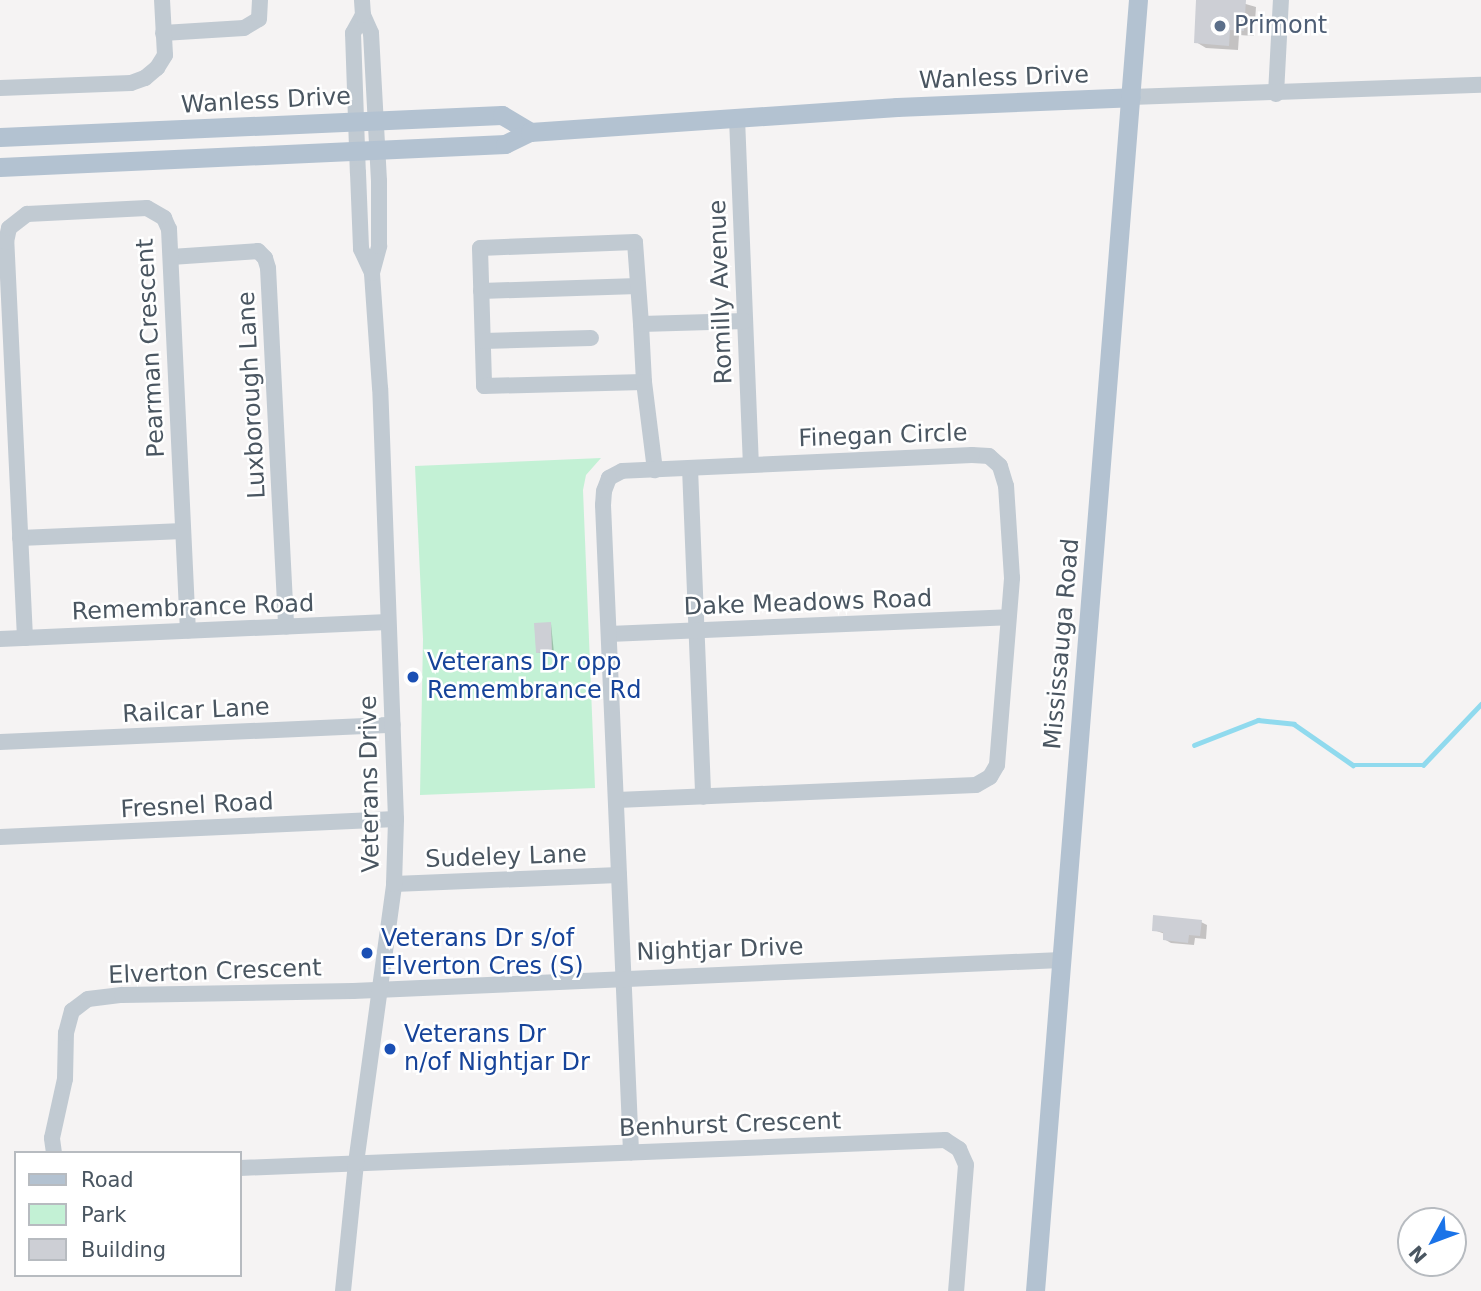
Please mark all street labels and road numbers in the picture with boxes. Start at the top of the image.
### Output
street label: Wanless Drive [918,61,1090,95]
street label: Wanless Drive [180,82,352,120]
street label: Romilly Avenue [703,199,739,385]
street label: Pearman Crescent [131,238,171,458]
street label: Luxborough Lane [232,291,272,499]
street label: Finegan Circle [798,419,968,453]
street label: Mississauga Road [1038,537,1086,751]
street label: Dake Meadows Road [683,584,933,622]
street label: Remembrance Road [71,589,315,627]
street label: Railcar Lane [122,693,270,729]
street label: Veterans Drive [354,695,386,873]
street label: Fresnel Road [120,788,274,824]
street label: Sudeley Lane [425,840,587,874]
street label: Nightjar Drive [636,933,804,967]
street label: Elverton Crescent [108,954,322,990]
street label: Benhurst Crescent [618,1107,842,1143]

